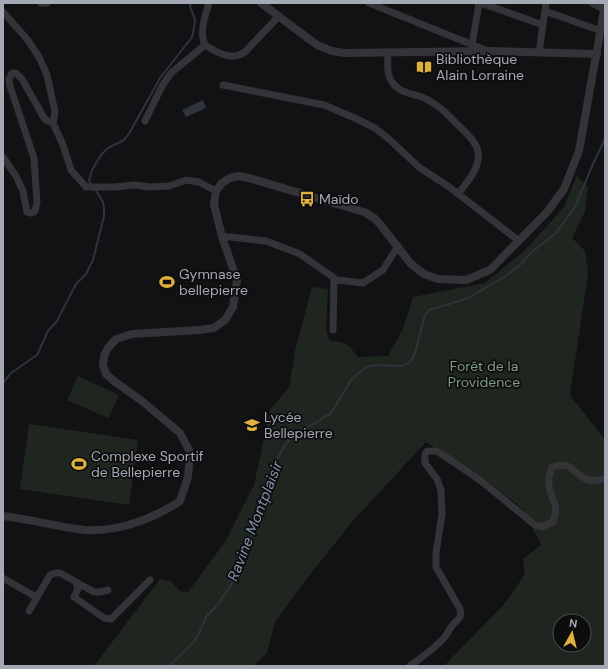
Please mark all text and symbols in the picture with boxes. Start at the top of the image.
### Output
place label: Bibliothèque Alain Lorraine [436,50,524,84]
library icon: Bibliothèque Alain Lorraine [415,58,433,76]
bus stop icon: Maïdo [298,190,316,208]
place label: Maïdo [319,190,359,208]
place label: Gymnase bellepierre [179,265,248,299]
sports icon: Gymnase bellepierre [158,273,176,291]
park label: Forêt de la Providence [448,357,520,391]
place label: Lycée Bellepierre [264,408,333,442]
school or university icon: Lycée Bellepierre [243,416,261,434]
place label: Complexe Sportif de Bellepierre [91,447,204,481]
sports icon: Complexe Sportif de Bellepierre [70,455,88,473]
water label: Ravine Montplaisir [223,458,287,584]
north arrow [552,613,592,653]
text: N [568,616,578,631]

